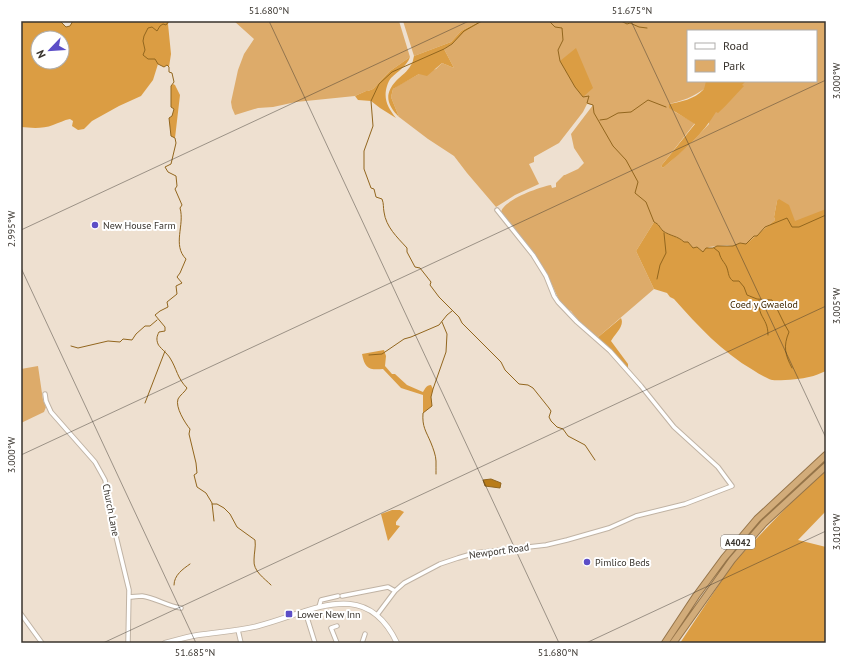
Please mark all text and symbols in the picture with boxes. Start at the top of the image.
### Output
text: 51.680°N [249,4,289,17]
text: 51.675°N [612,4,652,17]
north arrow [30,30,70,70]
legend [687,30,817,82]
text: Road [723,38,748,53]
text: N [33,48,49,60]
text: Park [723,58,745,73]
text: 3.000°W [830,62,843,99]
text: 2.995°W [5,210,18,247]
place label: New House Farm [103,219,176,232]
marker: New House Farm [90,220,100,230]
text: 3.005°W [830,287,843,324]
park label: Coed y Gwaelod [730,298,798,311]
text: 3.000°W [5,436,18,473]
street label: Church Lane [100,483,122,537]
text: 3.010°W [830,513,843,550]
road number: A4042 [721,535,755,549]
street label: Newport Road [468,540,530,562]
place label: Pimlico Beds [595,556,650,569]
marker: Pimlico Beds [582,557,592,567]
place label: Lower New Inn [297,608,361,621]
marker: Lower New Inn [284,609,294,619]
text: 51.685°N [175,646,215,659]
text: 51.680°N [538,646,578,659]

